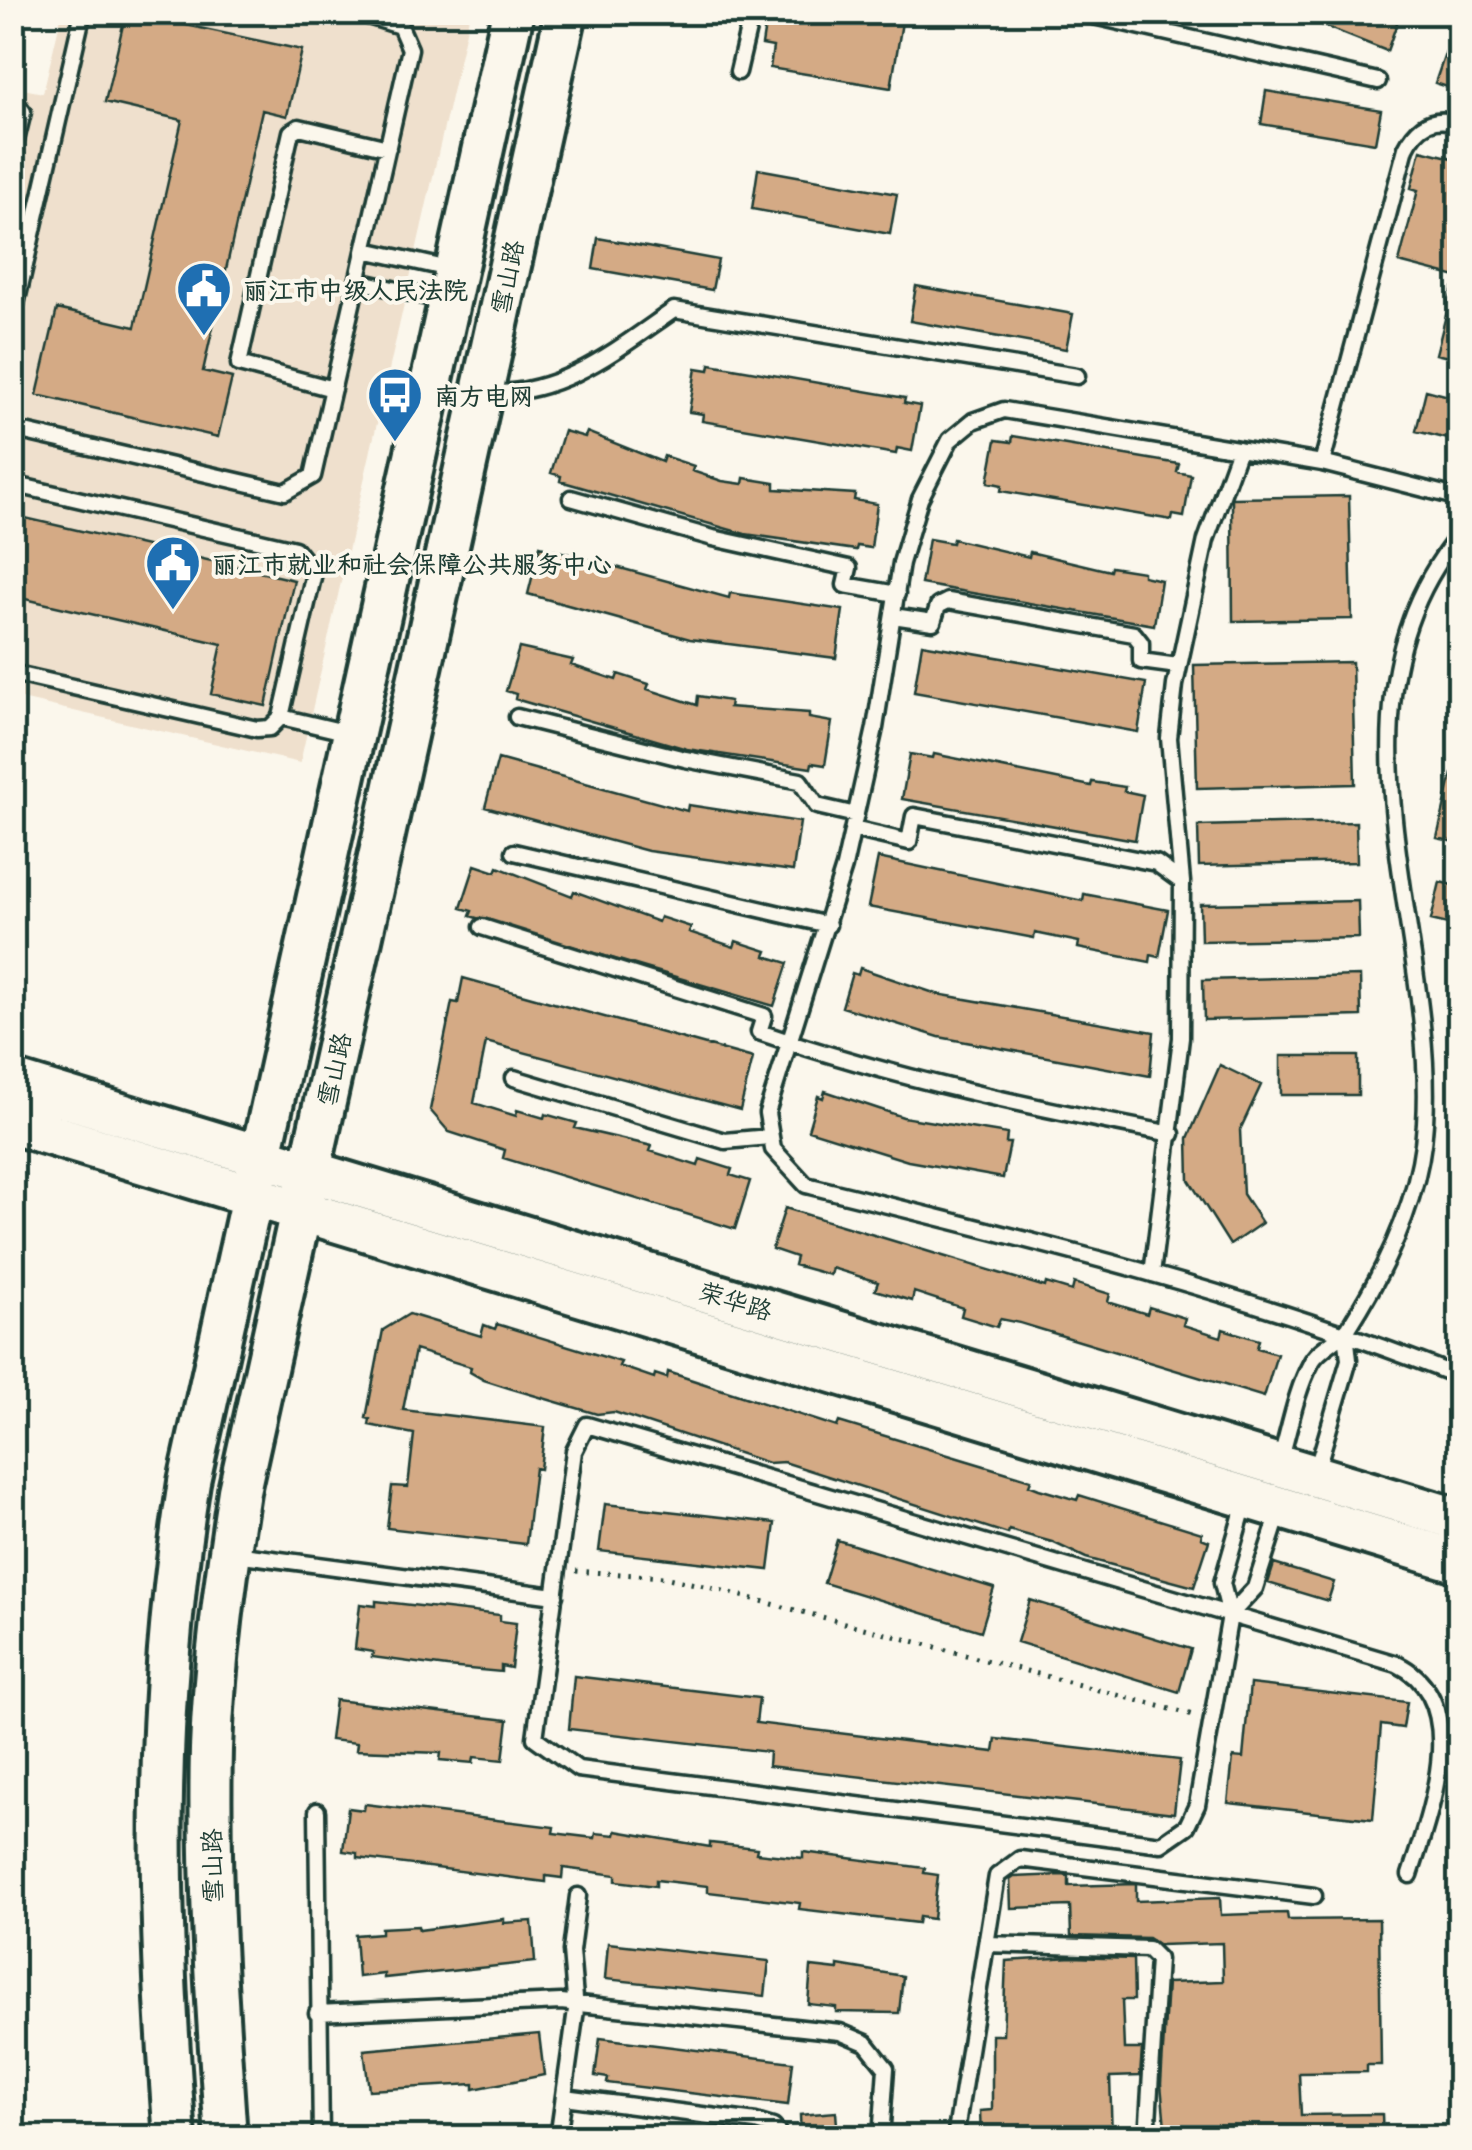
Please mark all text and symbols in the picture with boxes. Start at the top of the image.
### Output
street label: 雪山路 [480,236,532,318]
public building icon: 丽江市中级人民法院 [174,259,234,338]
place label: 丽江市中级人民法院 [243,270,468,308]
bus stop icon: 南方电网 [365,365,425,444]
place label: 南方电网 [434,376,534,414]
public building icon: 丽江市就业和社会保障公共服务中心 [143,533,203,612]
place label: 丽江市就业和社会保障公共服务中心 [212,544,612,582]
street label: 雪山路 [306,1028,360,1110]
street label: 荣华路 [695,1271,777,1329]
street label: 雪山路 [191,1828,231,1904]

